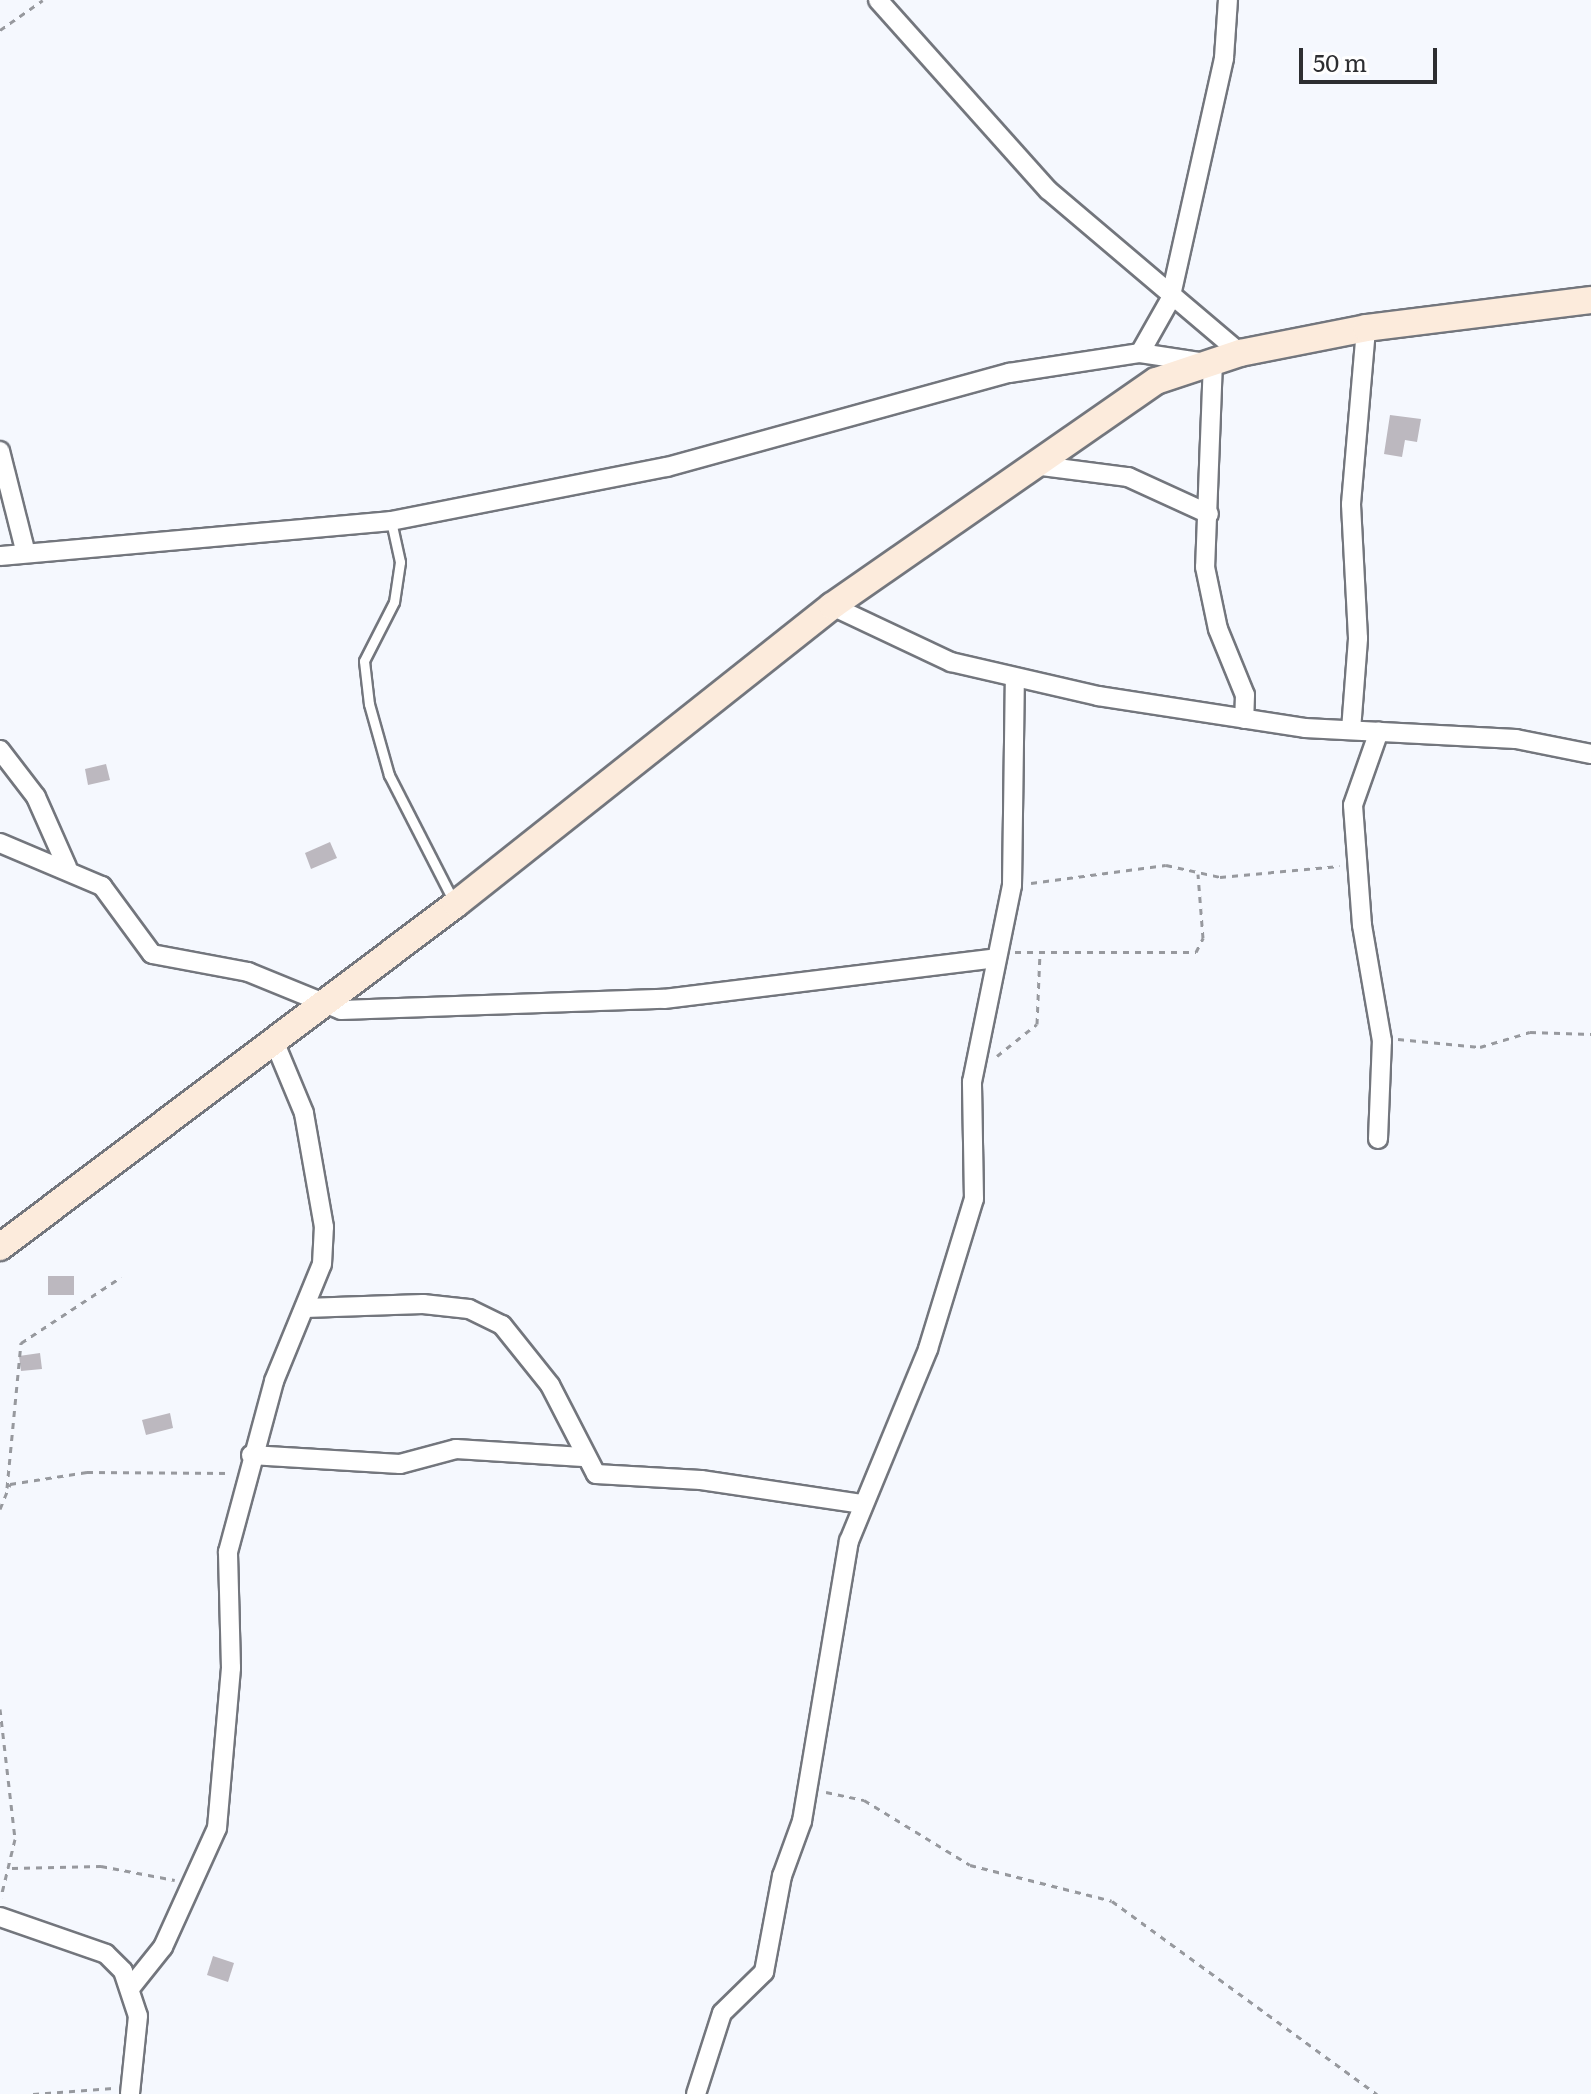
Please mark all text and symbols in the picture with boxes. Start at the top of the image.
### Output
scale bar [1303,32,1441,82]
text: 50 m [1313,44,1367,79]

